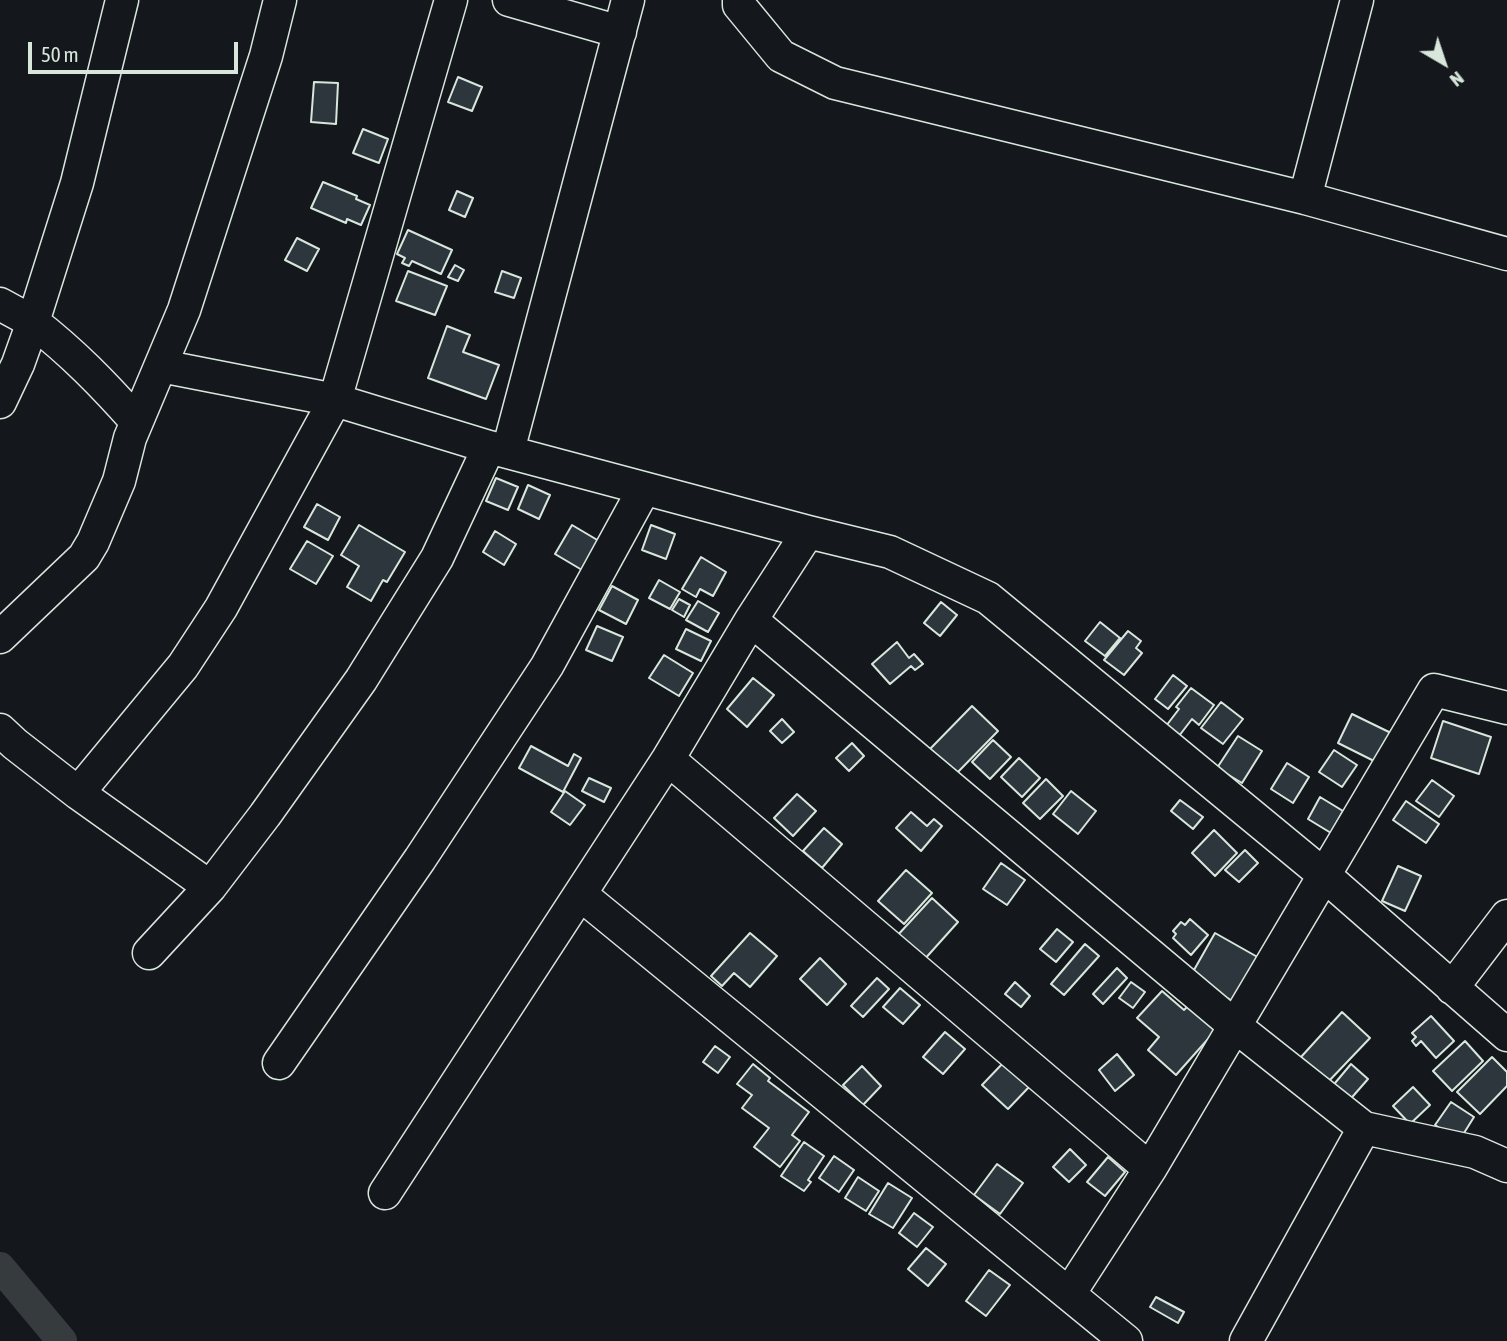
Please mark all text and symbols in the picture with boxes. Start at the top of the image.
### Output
scale bar [32,28,242,72]
north arrow [1409,28,1479,98]
text: 50 m [41,42,79,66]
text: N [1446,67,1468,91]

